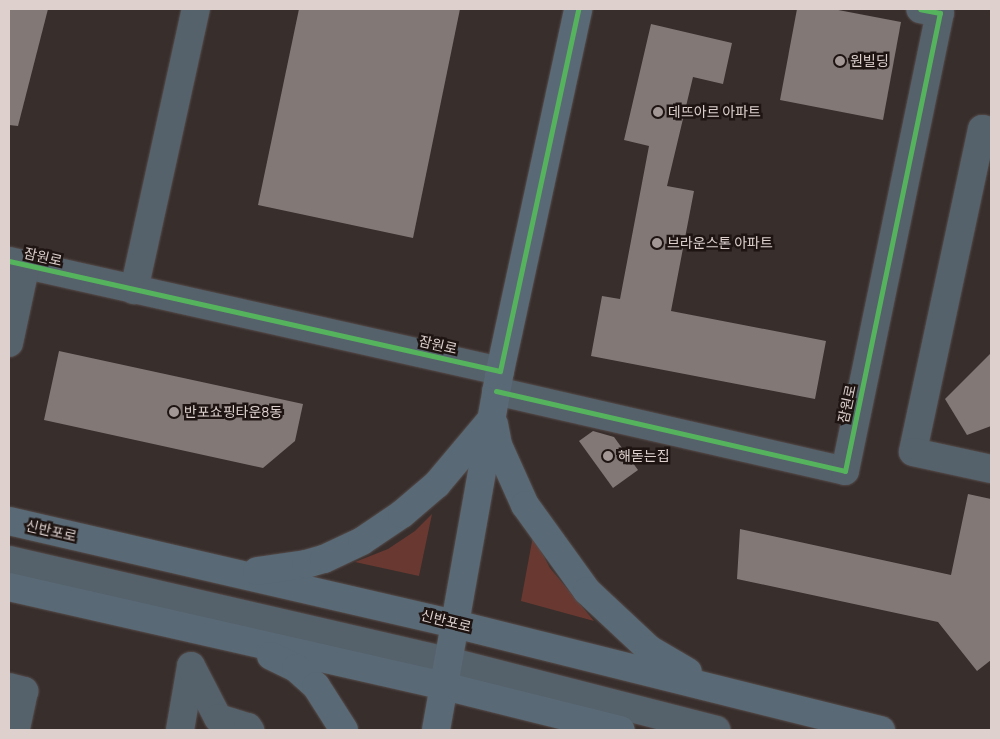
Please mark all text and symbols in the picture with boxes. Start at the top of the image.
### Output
place label: 원빌딩 [850,53,889,69]
marker: 원빌딩 [834,55,846,67]
place label: 데뜨아르 아파트 [668,104,761,120]
marker: 데뜨아르 아파트 [652,106,664,118]
place label: 브라운스톤 아파트 [667,235,773,251]
marker: 브라운스톤 아파트 [651,237,663,249]
street label: 잠원로 [22,244,64,270]
street label: 잠원로 [417,332,459,358]
street label: 잠원로 [835,383,859,425]
place label: 반포쇼핑타운8동 [184,404,282,420]
marker: 반포쇼핑타운8동 [168,406,180,418]
place label: 해돋는집 [618,448,670,464]
marker: 해돋는집 [602,450,614,462]
street label: 신반포로 [24,517,78,545]
street label: 신반포로 [419,607,473,635]

